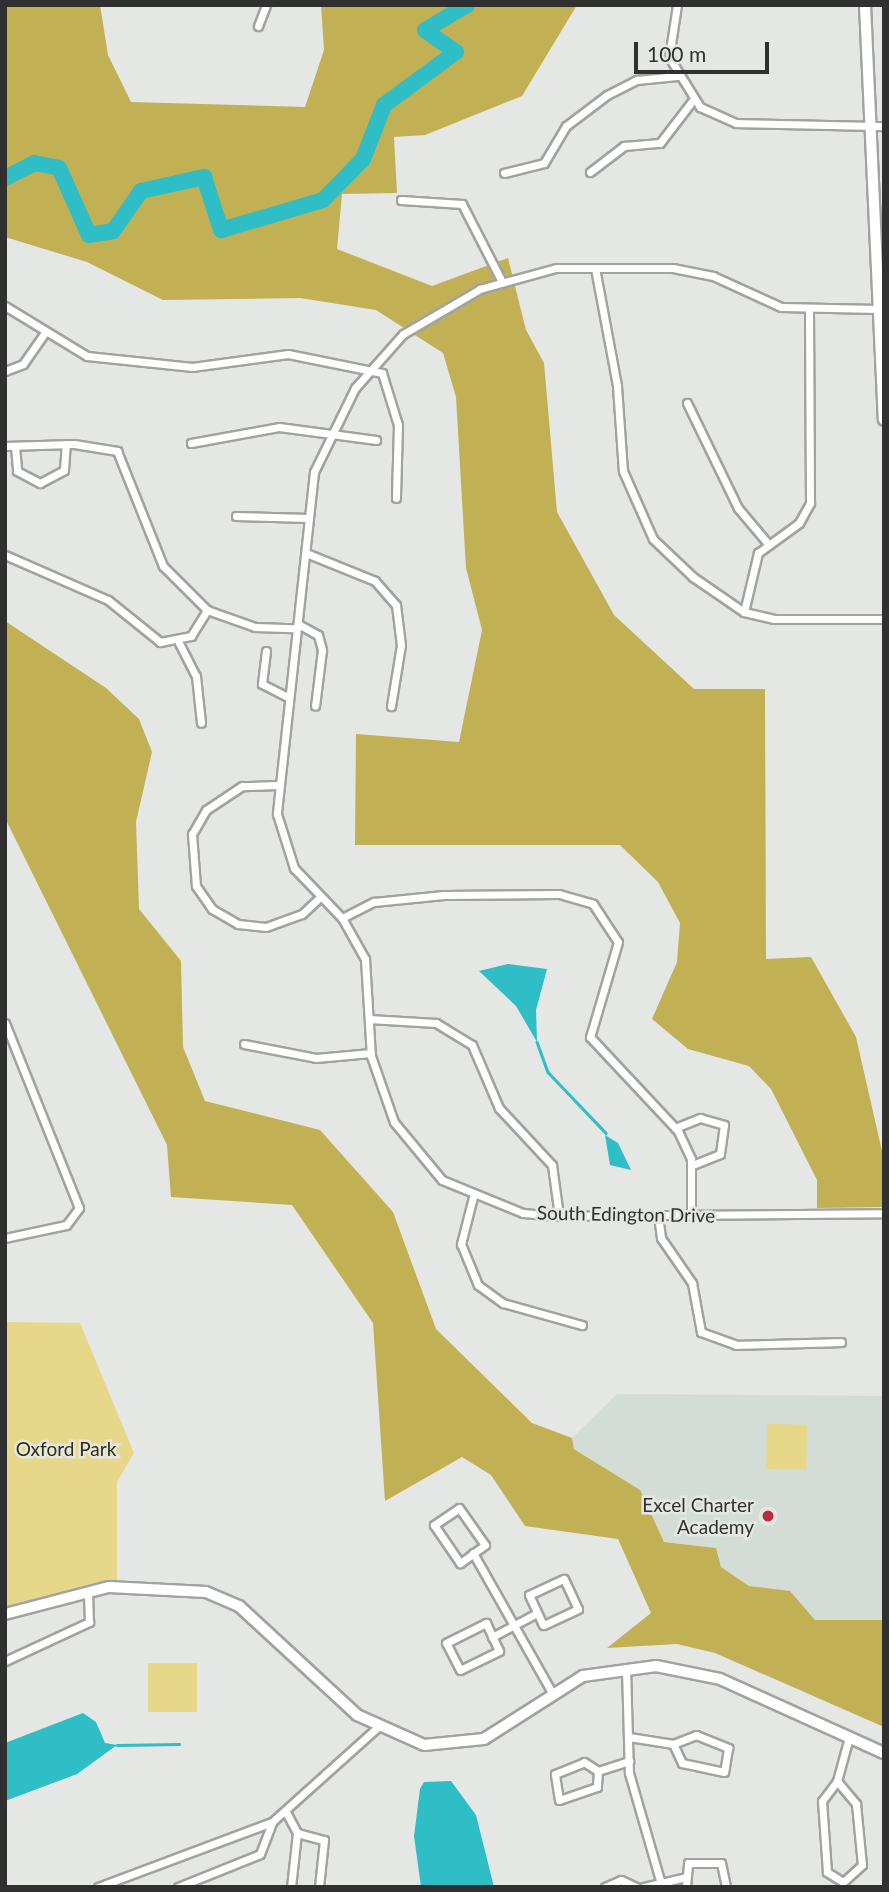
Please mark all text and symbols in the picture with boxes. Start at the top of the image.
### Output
scale bar [637,28,772,72]
text: 100 m [647,41,706,66]
street label: South Edington Drive [537,1201,715,1227]
park label: Oxford Park [16,1438,116,1460]
place label: Excel Charter Academy [642,1494,754,1538]
marker: Excel Charter Academy [760,1508,776,1524]

